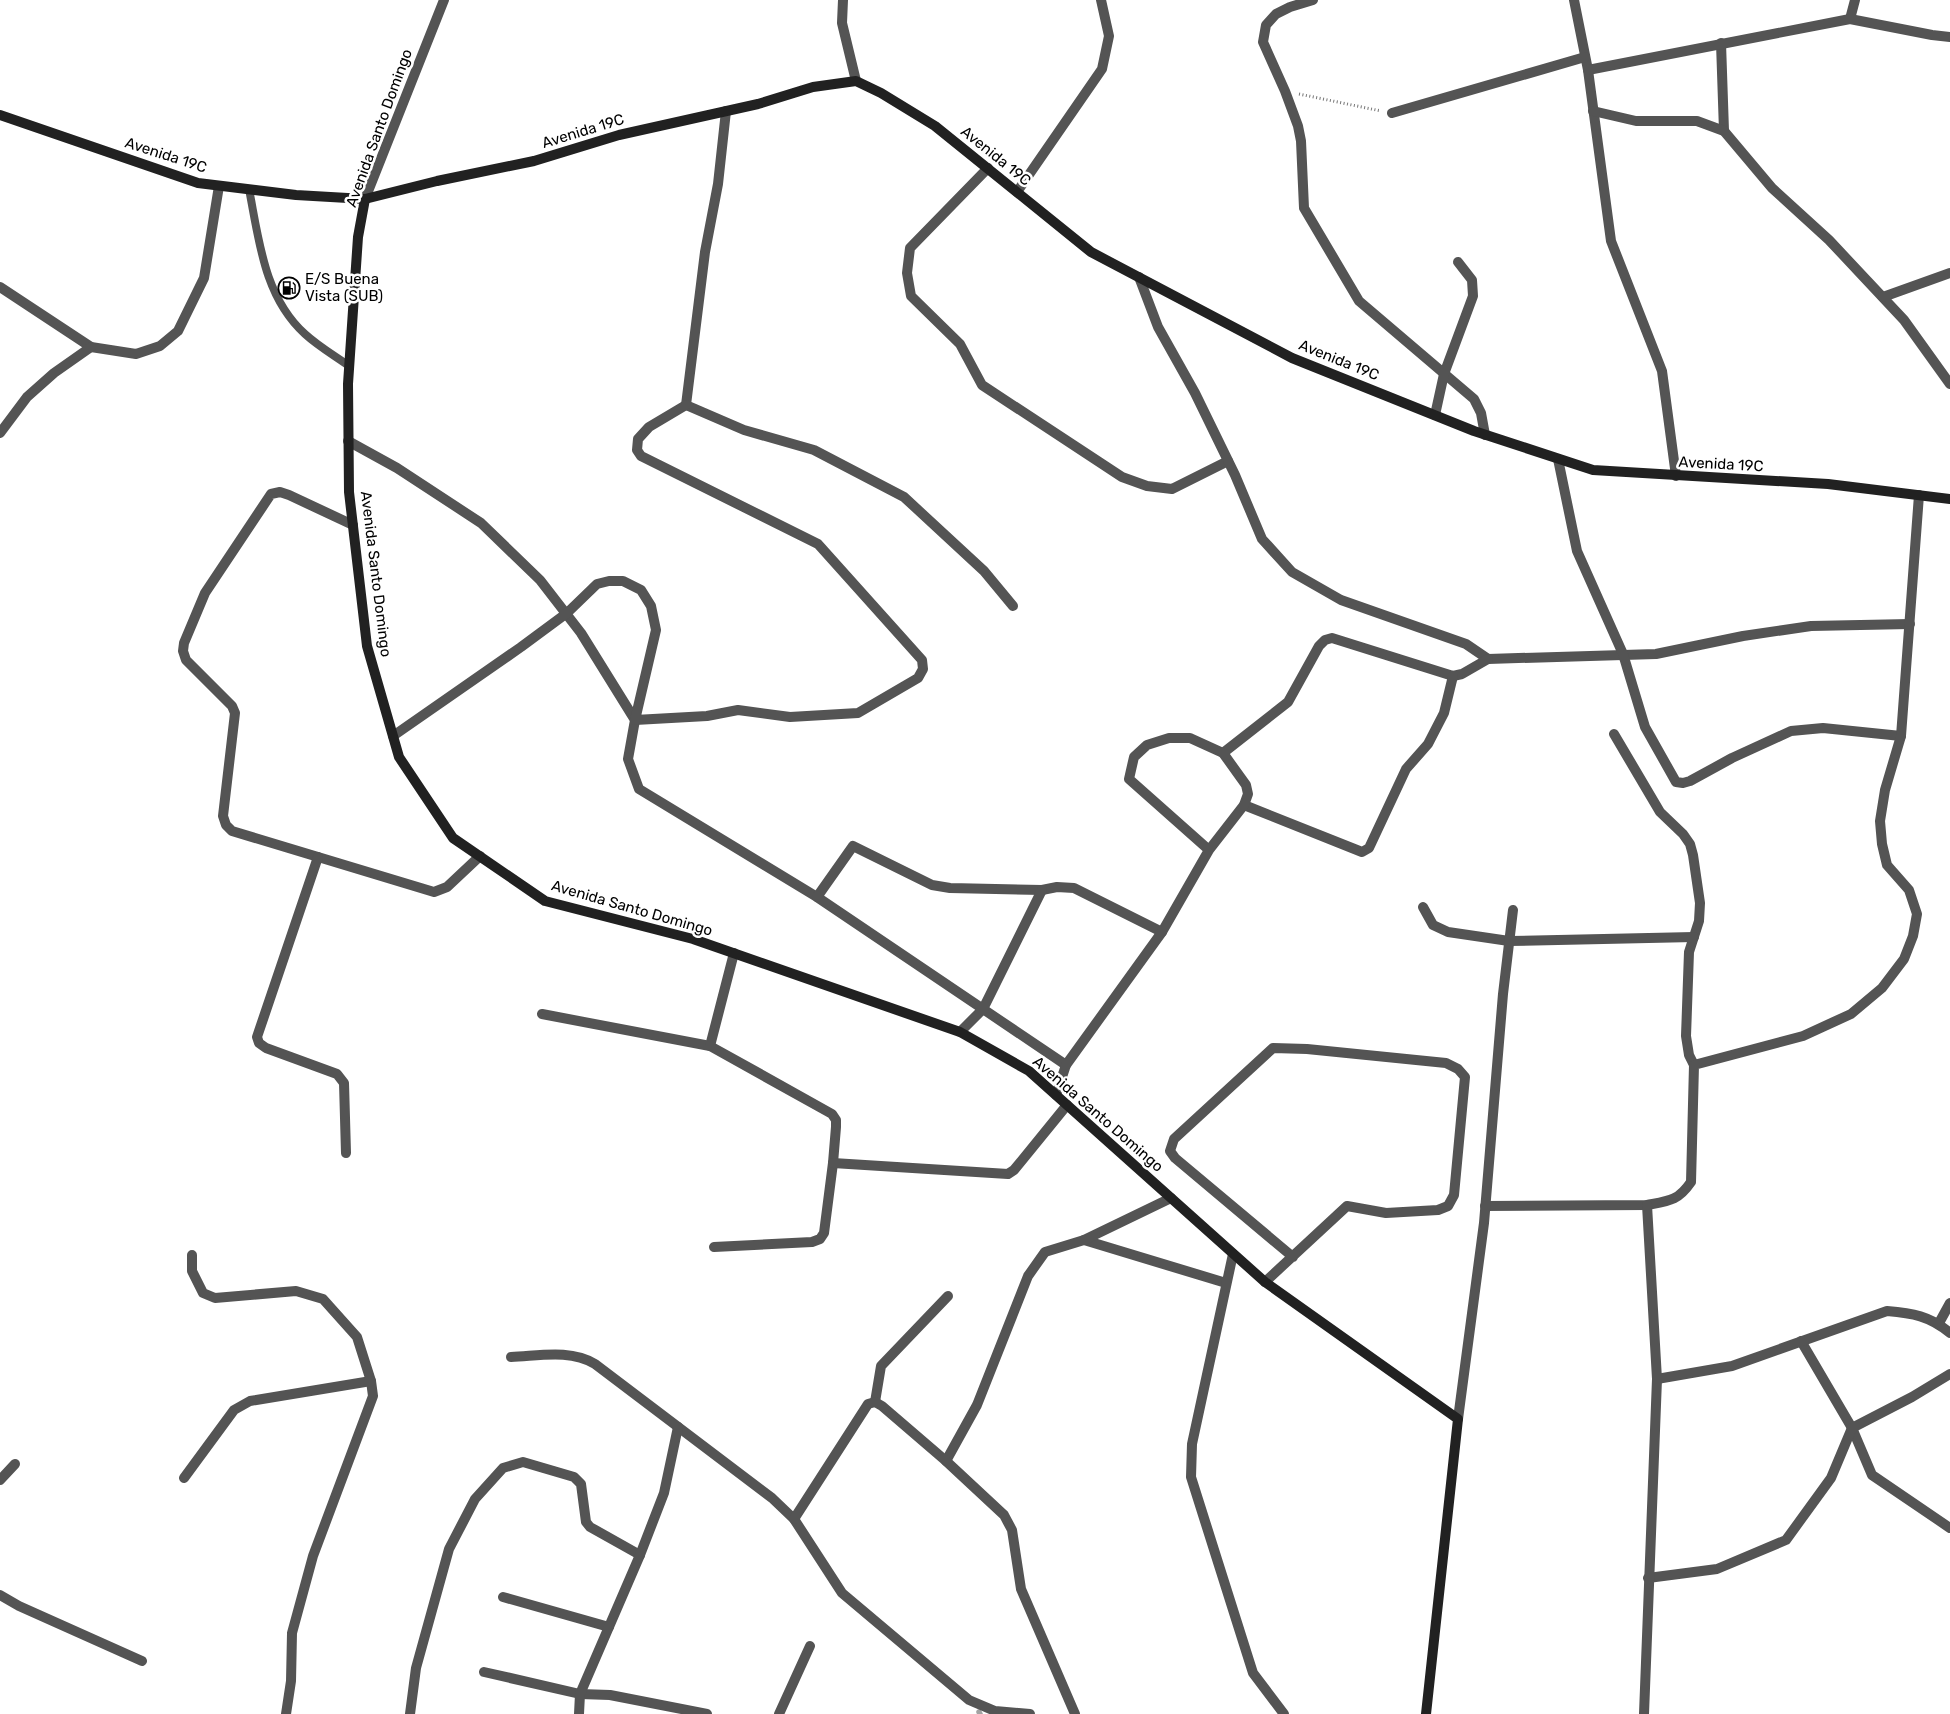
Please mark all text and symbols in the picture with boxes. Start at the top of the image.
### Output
street label: Avenida Santo Domingo [342,46,416,210]
street label: Avenida 19C [540,110,626,152]
street label: Avenida 19C [957,122,1035,190]
street label: Avenida 19C [123,133,209,177]
place label: E/S Buena Vista (SUB) [305,270,383,305]
fuel station icon: E/S Buena Vista (SUB) [277,276,301,300]
street label: Avenida 19C [1296,336,1382,384]
street label: Avenida 19C [1678,453,1764,475]
street label: Avenida Santo Domingo [357,490,395,658]
street label: Avenida Santo Domingo [549,876,715,940]
street label: Avenida Santo Domingo [1029,1052,1167,1176]

